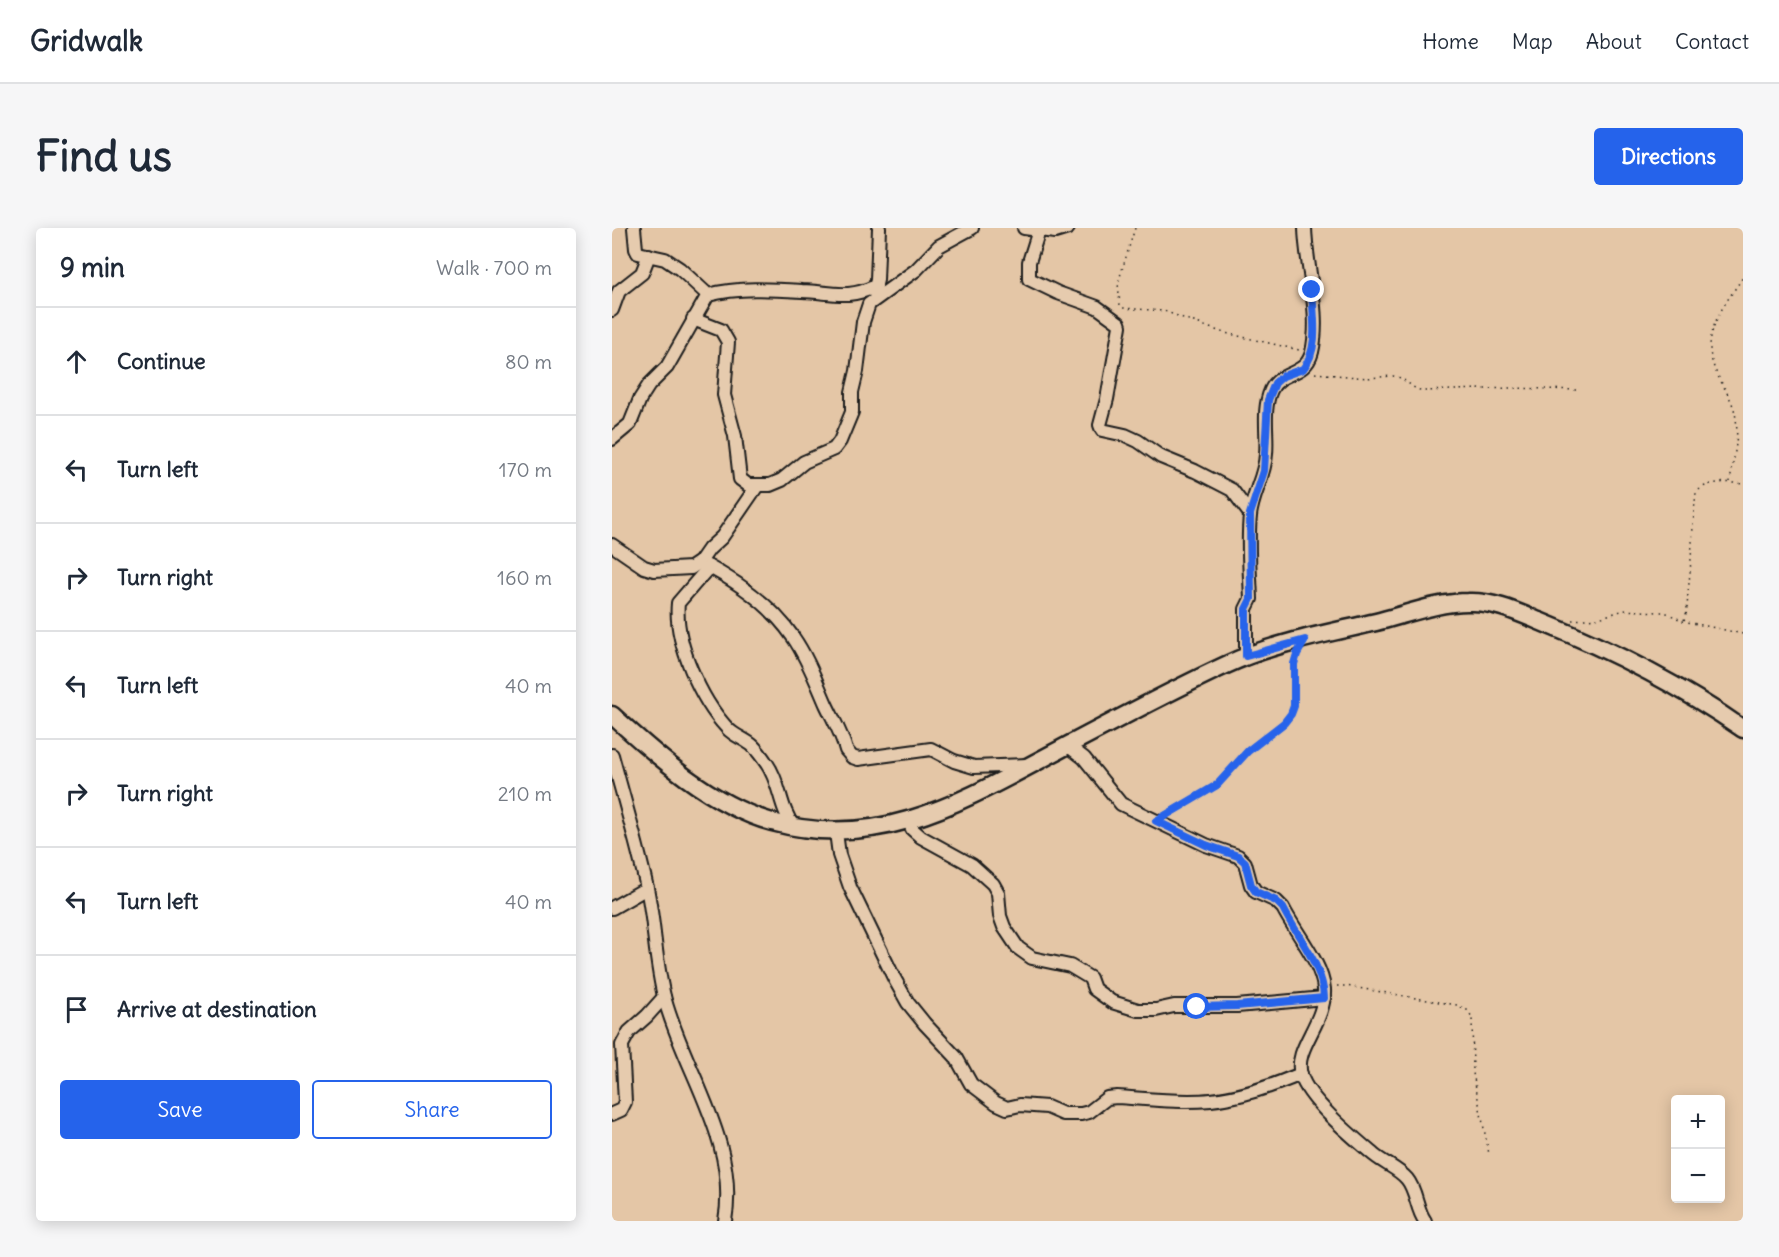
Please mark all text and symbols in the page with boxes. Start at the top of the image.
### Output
text: Gridwalk [30,23,143,59]
text: Home [1422,28,1479,55]
text: Map [1512,28,1553,55]
text: About [1586,28,1642,55]
text: Contact [1675,28,1749,55]
button: Directions [1594,128,1743,185]
text: Find us [36,130,172,182]
text: 9 min [60,251,125,284]
text: Walk · 700 m [436,255,552,280]
route end [1298,276,1324,302]
icon: ahead [60,345,93,378]
text: Continue [117,347,206,375]
text: 80 m [505,349,552,374]
icon: left [60,453,93,486]
text: Turn left [117,455,198,483]
text: 170 m [499,457,552,482]
icon: right [60,561,93,594]
text: Turn right [117,563,213,591]
text: 160 m [497,565,552,590]
icon: left [60,669,93,702]
text: Turn left [117,671,198,699]
text: 40 m [505,673,552,698]
icon: right [60,777,93,810]
text: Turn right [117,779,213,807]
text: 210 m [498,781,552,806]
icon: left [60,885,93,918]
text: Turn left [117,887,198,915]
text: 40 m [505,889,552,914]
icon: arrive [60,993,93,1026]
route start [1183,993,1209,1019]
text: Arrive at destination [117,995,317,1023]
button: Save [60,1080,300,1139]
button: Share [312,1080,552,1139]
map controls [1671,1095,1725,1203]
button: + [1671,1095,1725,1149]
button: − [1671,1149,1725,1203]

